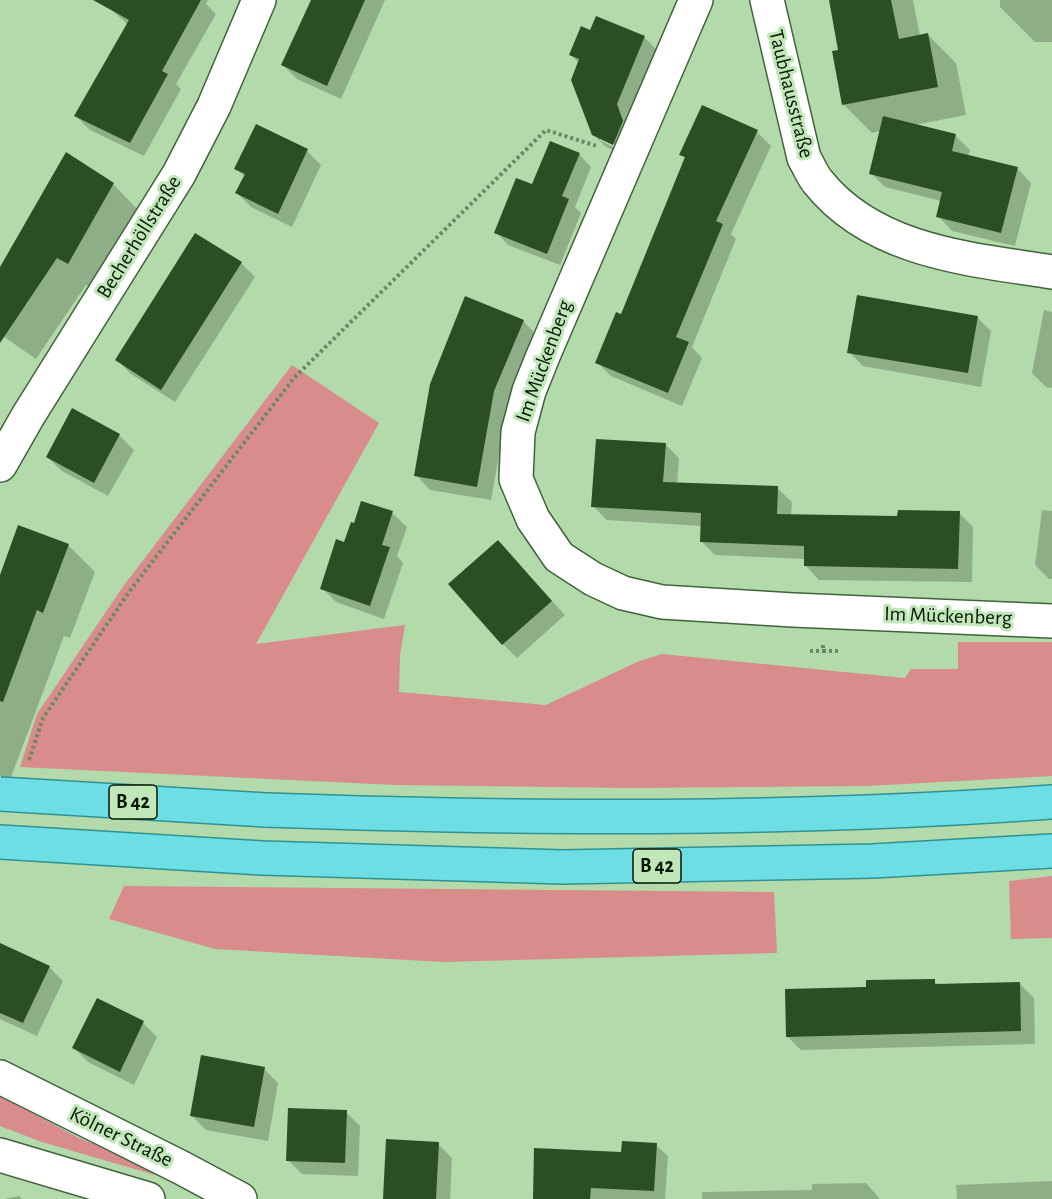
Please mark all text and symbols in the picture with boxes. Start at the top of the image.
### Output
street label: Taubhausstraße [763,27,819,161]
street label: Becherhöllstraße [91,171,187,303]
street label: Im Mückenberg [510,297,578,425]
street label: Im Mückenberg [884,601,1012,631]
road number: B 42 [109,785,157,819]
road number: B 42 [633,849,681,883]
street label: Kölner Straße [65,1101,177,1173]

